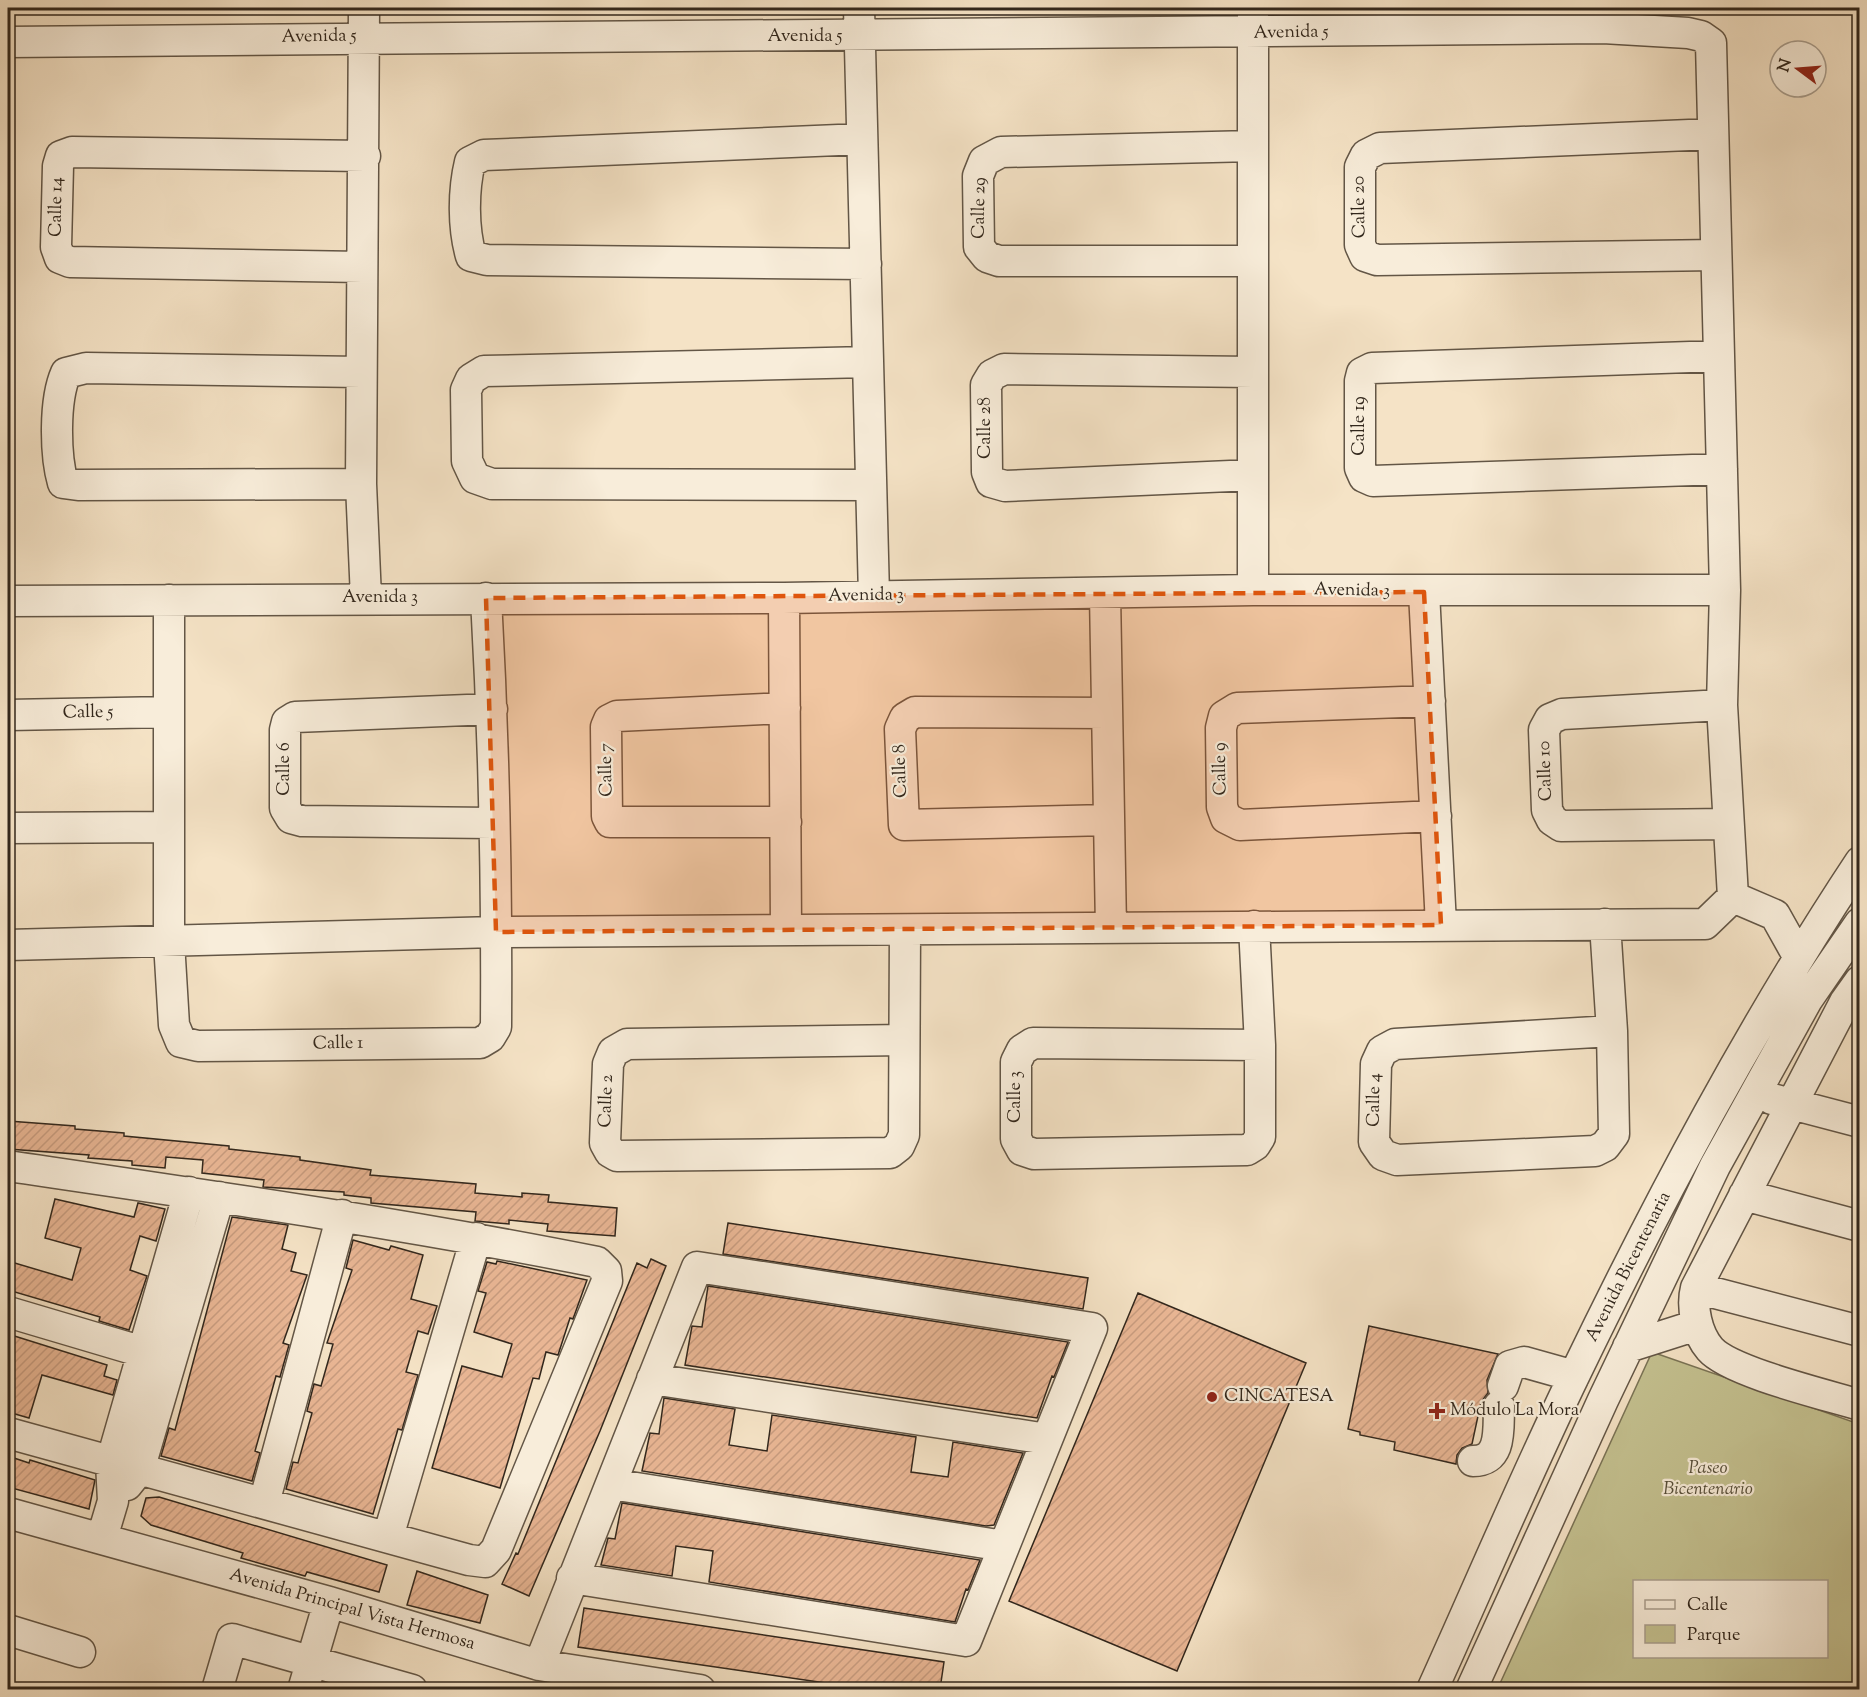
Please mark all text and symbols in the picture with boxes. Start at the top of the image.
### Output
street label: Avenida 5 [1253,19,1329,47]
street label: Avenida 5 [281,23,357,51]
street label: Avenida 5 [767,24,843,50]
north arrow [1768,39,1828,99]
text: N [1773,56,1799,75]
street label: Calle 20 [1346,175,1374,239]
street label: Calle 14 [43,177,71,237]
street label: Calle 29 [966,177,994,239]
street label: Calle 19 [1347,396,1373,456]
street label: Calle 28 [973,397,999,459]
street label: Avenida 3 [1314,577,1390,605]
street label: Avenida 3 [828,582,904,610]
street label: Avenida 3 [342,585,418,611]
street label: Calle 5 [62,700,114,726]
street label: Calle 10 [1532,741,1560,801]
street label: Calle 6 [272,742,298,796]
street label: Calle 9 [1208,742,1234,796]
street label: Calle 7 [594,743,620,797]
street label: Calle 8 [887,744,915,798]
street label: Calle 1 [312,1031,364,1057]
street label: Calle 3 [1003,1071,1029,1123]
street label: Calle 2 [593,1073,621,1128]
street label: Calle 4 [1362,1073,1388,1127]
street label: Avenida Bicentenaria [1580,1187,1678,1347]
place label: CINCATESA [1224,1384,1334,1410]
marker: CINCATESA [1205,1390,1219,1404]
place label: Módulo La Mora [1450,1398,1579,1424]
marker: Módulo La Mora [1428,1402,1446,1420]
park label: Paseo Bicentenario [1663,1456,1753,1503]
street label: Avenida Principal Vista Hermosa [226,1562,478,1658]
legend [1633,1580,1828,1658]
text: Calle [1687,1593,1728,1619]
text: Parque [1687,1623,1740,1649]

